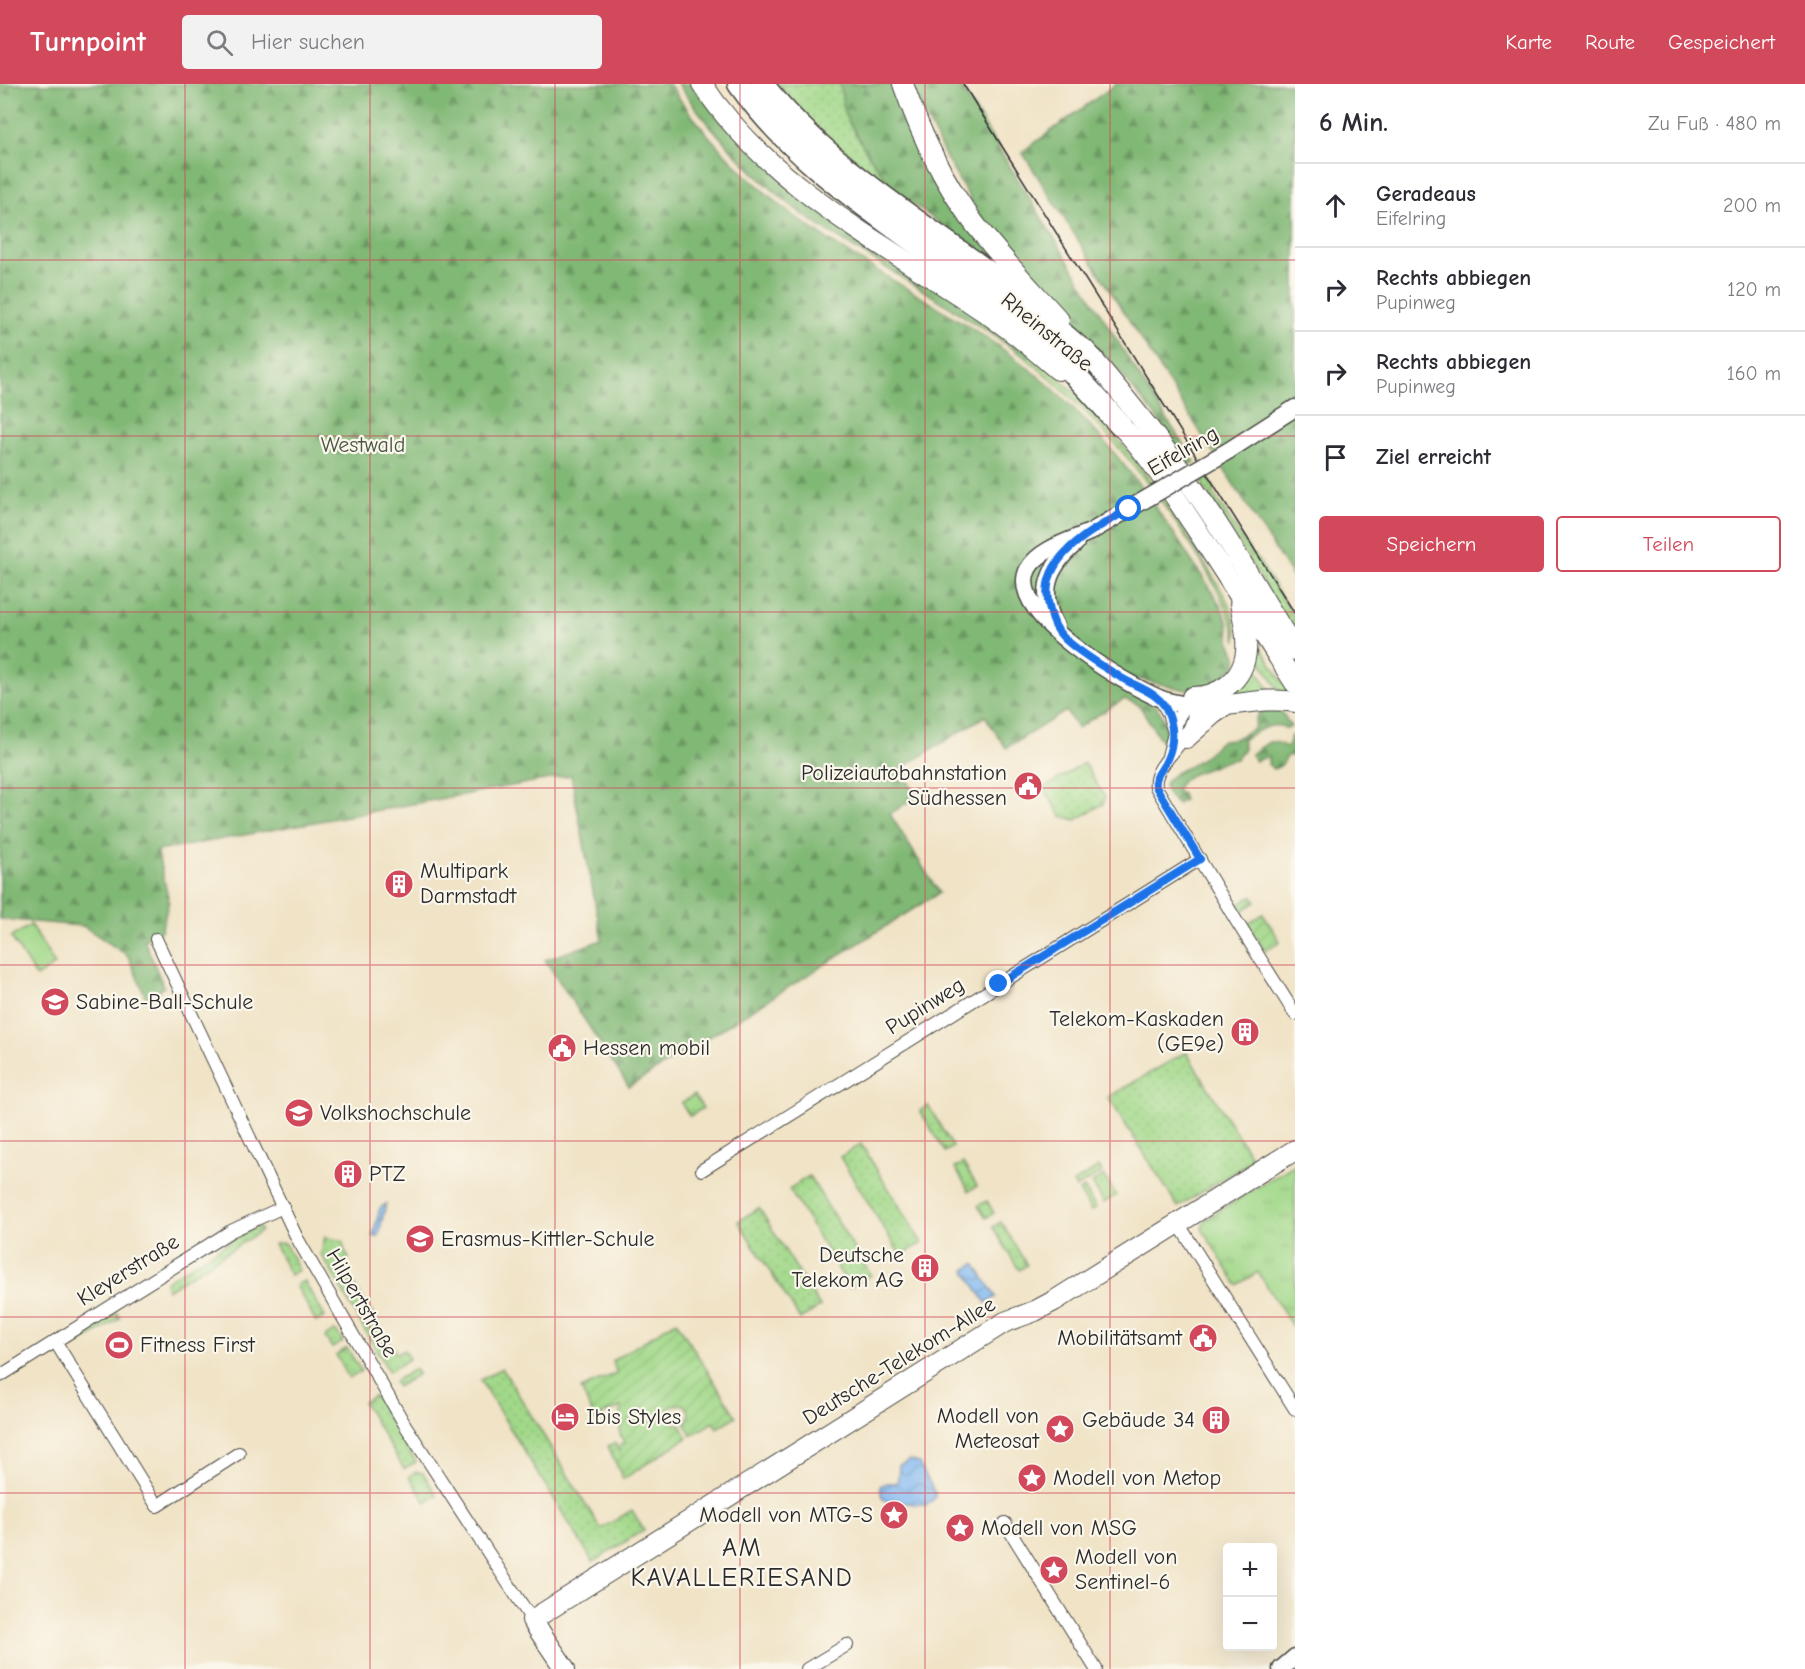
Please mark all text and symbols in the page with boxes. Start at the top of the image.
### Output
search box [182,15,602,69]
text: Turnpoint [30,26,146,58]
icon: search [203,26,236,59]
text: Hier suchen [251,29,365,55]
text: Karte [1505,30,1552,54]
text: Route [1585,30,1635,54]
text: Gespeichert [1668,30,1775,54]
text: 6 Min. [1319,108,1388,138]
text: Zu Fuß · 480 m [1648,112,1781,135]
text: Geradeaus [1376,181,1476,207]
icon: ahead [1319,189,1352,222]
text: 200 m [1723,194,1781,217]
text: Eifelring [1376,207,1446,230]
text: Rechts abbiegen [1376,265,1531,291]
icon: right [1319,273,1352,306]
text: 120 m [1727,278,1781,301]
street label: Rheinstraße [996,287,1098,377]
text: Pupinweg [1376,291,1456,314]
text: Rechts abbiegen [1376,349,1531,375]
icon: right [1319,357,1352,390]
text: 160 m [1727,362,1781,385]
text: Pupinweg [1376,375,1456,398]
street label: Eifelring [1143,420,1223,482]
park label: Westwald [321,432,405,458]
icon: arrive [1319,441,1352,474]
text: Ziel erreicht [1376,444,1491,470]
route start [1115,495,1141,521]
button: Speichern [1319,516,1544,572]
button: Teilen [1556,516,1781,572]
place label: Polizeiautobahnstation Südhessen [801,760,1007,811]
public building icon: Polizeiautobahnstation Südhessen [1012,770,1044,802]
place label: Multipark Darmstadt [420,858,517,909]
building icon: Multipark Darmstadt [383,868,415,900]
route end [985,970,1011,996]
street label: Pupinweg [881,972,969,1040]
school or university icon: Sabine-Ball-Schule [39,986,71,1018]
place label: Sabine-Ball-Schule [76,989,253,1015]
place label: Telekom-Kaskaden (GE9e) [1049,1006,1224,1057]
building icon: Telekom-Kaskaden (GE9e) [1229,1016,1261,1048]
public building icon: Hessen mobil [546,1032,578,1064]
place label: Hessen mobil [583,1035,710,1061]
school or university icon: Volkshochschule [283,1097,315,1129]
place label: Volkshochschule [320,1100,471,1126]
building icon: PTZ [332,1158,364,1190]
place label: PTZ [369,1161,406,1187]
school or university icon: Erasmus-Kittler-Schule [404,1223,436,1255]
place label: Erasmus-Kittler-Schule [441,1226,655,1252]
street label: Kleyerstraße [72,1228,184,1312]
place label: Deutsche Telekom AG [792,1242,904,1293]
street label: Hilpertstraße [320,1244,404,1362]
building icon: Deutsche Telekom AG [909,1252,941,1284]
street label: Deutsche-Telekom-Allee [798,1291,1000,1431]
public building icon: Mobilitätsamt [1187,1322,1219,1354]
place label: Mobilitätsamt [1057,1325,1183,1351]
sports icon: Fitness First [103,1329,135,1361]
place label: Fitness First [140,1332,255,1358]
hotel icon: Ibis Styles [549,1401,581,1433]
place label: Modell von Meteosat [937,1403,1040,1454]
place label: Ibis Styles [586,1404,681,1430]
building icon: Gebäude 34 [1200,1404,1232,1436]
place label: Gebäude 34 [1082,1407,1195,1433]
place icon: Modell von Meteosat [1044,1413,1076,1445]
place icon: Modell von Metop [1016,1462,1048,1494]
place label: Modell von Metop [1053,1465,1221,1491]
place icon: Modell von MTG-S [878,1499,910,1531]
place label: Modell von MTG-S [699,1502,873,1528]
place icon: Modell von MSG [944,1512,976,1544]
place label: Modell von MSG [981,1515,1137,1541]
district label: AM KAVALLERIESAND [631,1533,853,1593]
map controls [1223,1543,1277,1651]
button: + [1223,1543,1277,1597]
place label: Modell von Sentinel-6 [1075,1544,1177,1595]
place icon: Modell von Sentinel-6 [1038,1554,1070,1586]
button: − [1223,1597,1277,1651]

